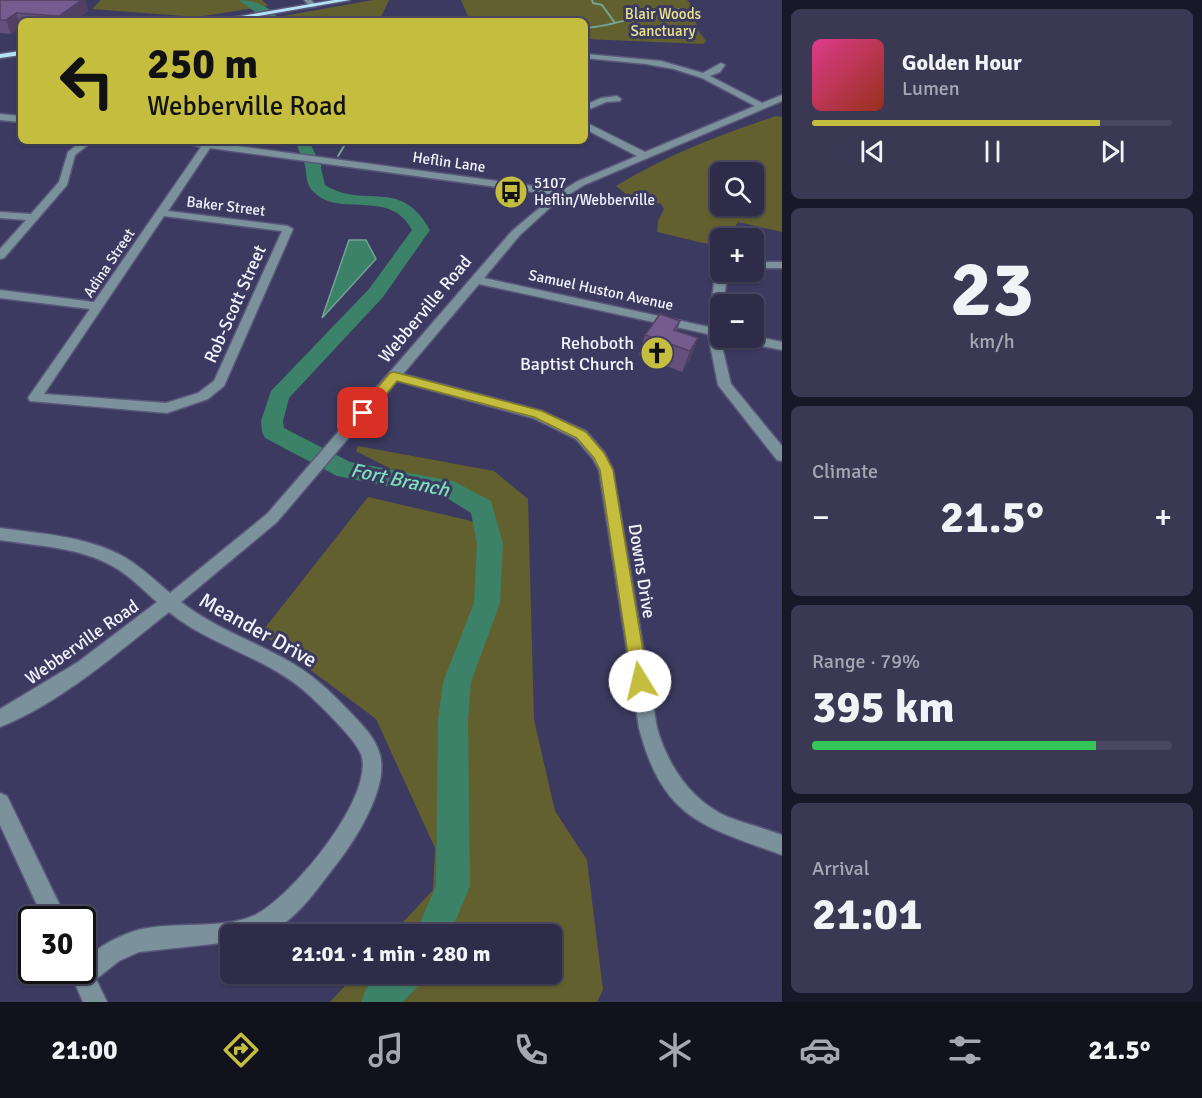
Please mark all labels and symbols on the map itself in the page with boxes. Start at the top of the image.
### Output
park label: Blair Woods Sanctuary [625,5,702,40]
street label: Heflin Lane [411,148,487,176]
bus stop icon: 5107 Heflin/Webberville [493,174,529,210]
place label: 5107 Heflin/Webberville [534,174,655,209]
street label: Baker Street [186,192,266,220]
street label: Adina Street [79,225,139,301]
street label: Rob-Scott Street [199,242,271,366]
street label: Webberville Road [374,251,476,367]
street label: Samuel Huston Avenue [527,266,675,314]
place label: Rehoboth Baptist Church [520,332,634,375]
church icon: Rehoboth Baptist Church [639,335,675,371]
pin [337,387,388,438]
water label: Fort Branch [349,457,453,503]
street label: Downs Drive [624,522,660,620]
street label: Meander Drive [195,587,321,673]
street label: Webberville Road [21,595,143,689]
position arrow [608,649,672,713]
speed limit sign: 30 [18,906,96,984]

